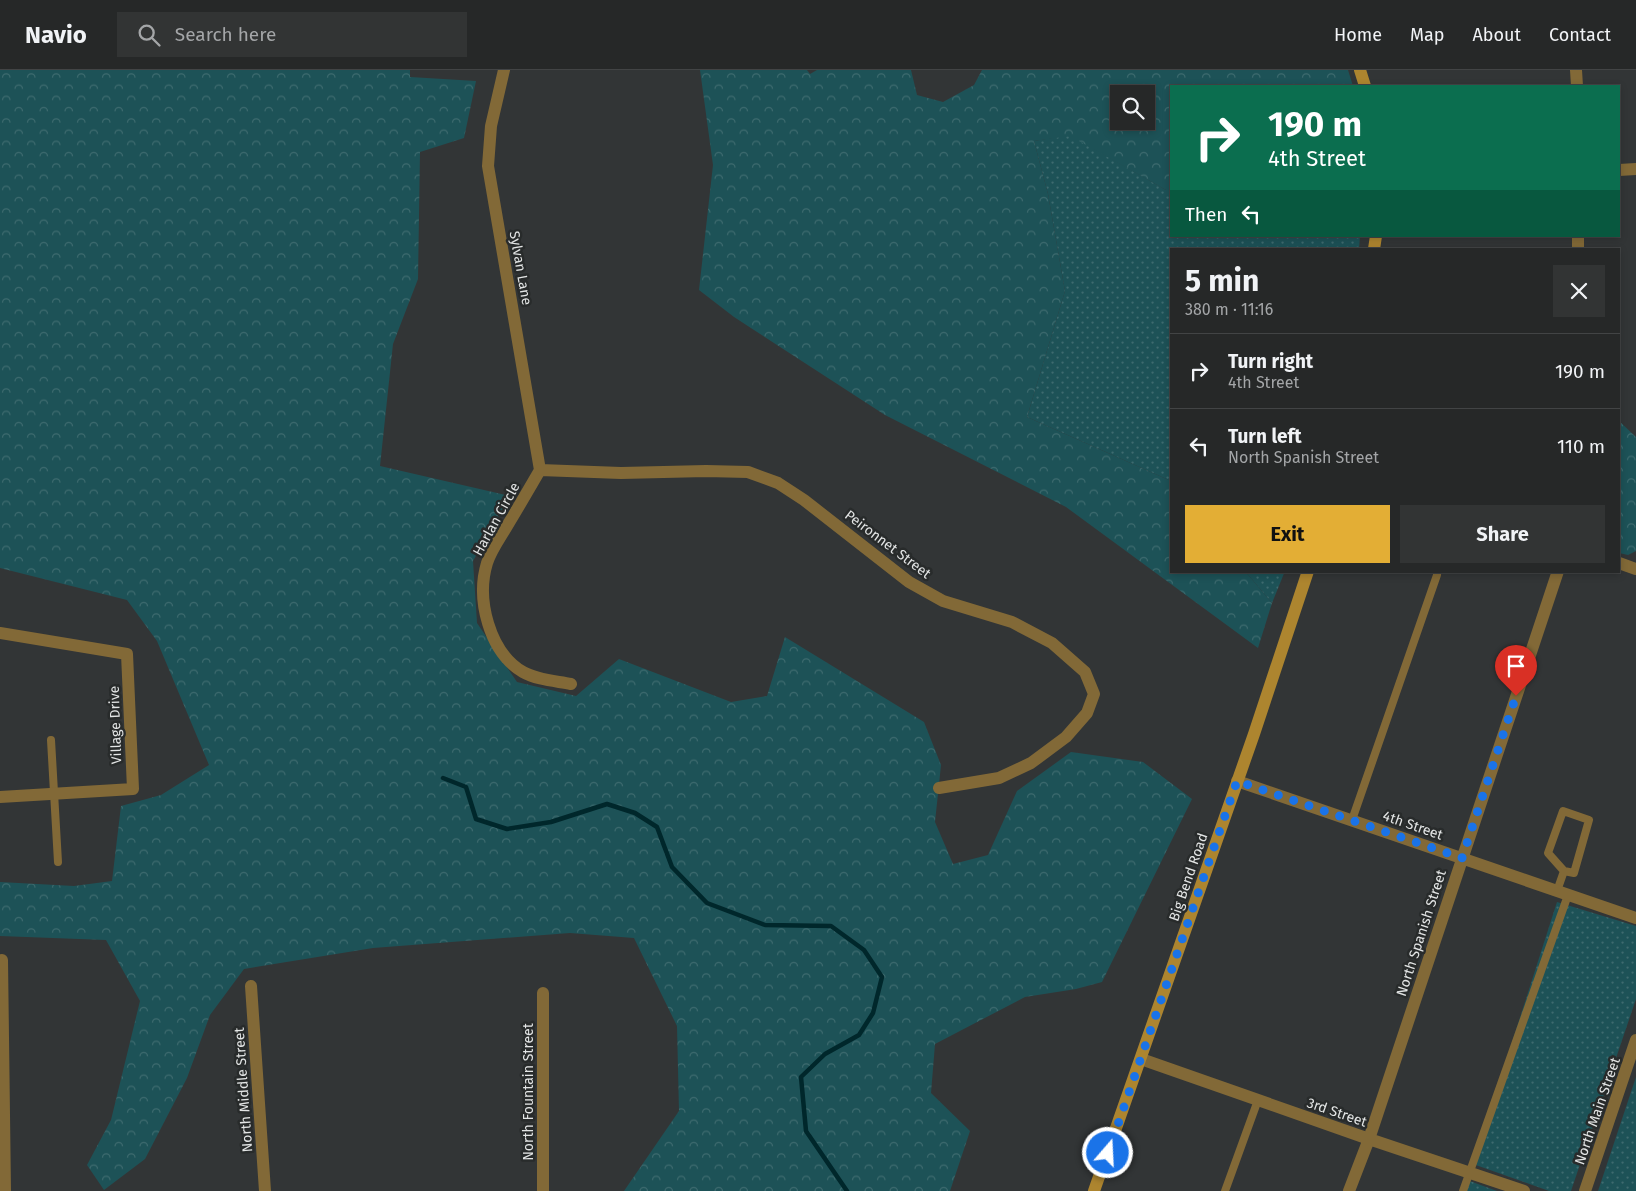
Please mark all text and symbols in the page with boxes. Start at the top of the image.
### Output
search box [117,12,467,57]
text: Navio [25,21,87,49]
icon: search [135,21,163,49]
text: Search here [175,23,276,46]
text: Home [1334,24,1382,46]
text: Map [1410,24,1444,46]
text: About [1472,24,1521,46]
text: Contact [1549,24,1611,46]
map controls [1110,85,1155,130]
button: search [1110,85,1155,130]
text: 190 m [1268,103,1362,145]
icon: right [1185,105,1250,170]
text: 4th Street [1268,145,1366,172]
icon: left [1237,200,1265,228]
text: Then [1185,203,1227,226]
street label: Sylvan Lane [506,230,535,306]
text: 5 min [1185,263,1259,299]
button: close [1553,265,1605,317]
text: 380 m · 11:16 [1185,300,1273,319]
text: Turn right [1228,350,1313,373]
icon: right [1185,357,1213,385]
text: 190 m [1555,360,1605,383]
text: 4th Street [1228,373,1299,392]
text: Turn left [1228,425,1302,448]
icon: left [1185,432,1213,460]
text: 110 m [1557,435,1605,458]
text: North Spanish Street [1228,448,1379,467]
street label: Harlan Circle [469,480,524,559]
button: Exit [1185,505,1390,563]
button: Share [1400,505,1605,563]
street label: Peironnet Street [841,507,935,583]
pin [1495,645,1537,696]
icon: arrive [1502,652,1530,680]
street label: Village Drive [106,685,125,765]
street label: 4th Street [1381,807,1446,844]
street label: Big Bend Road [1165,831,1212,924]
street label: North Spanish Street [1393,867,1450,999]
street label: North Fountain Street [520,1022,537,1161]
street label: North Middle Street [231,1026,256,1153]
street label: North Main Street [1571,1054,1624,1167]
street label: 3rd Street [1305,1094,1370,1131]
position arrow [1081,1126,1133,1178]

